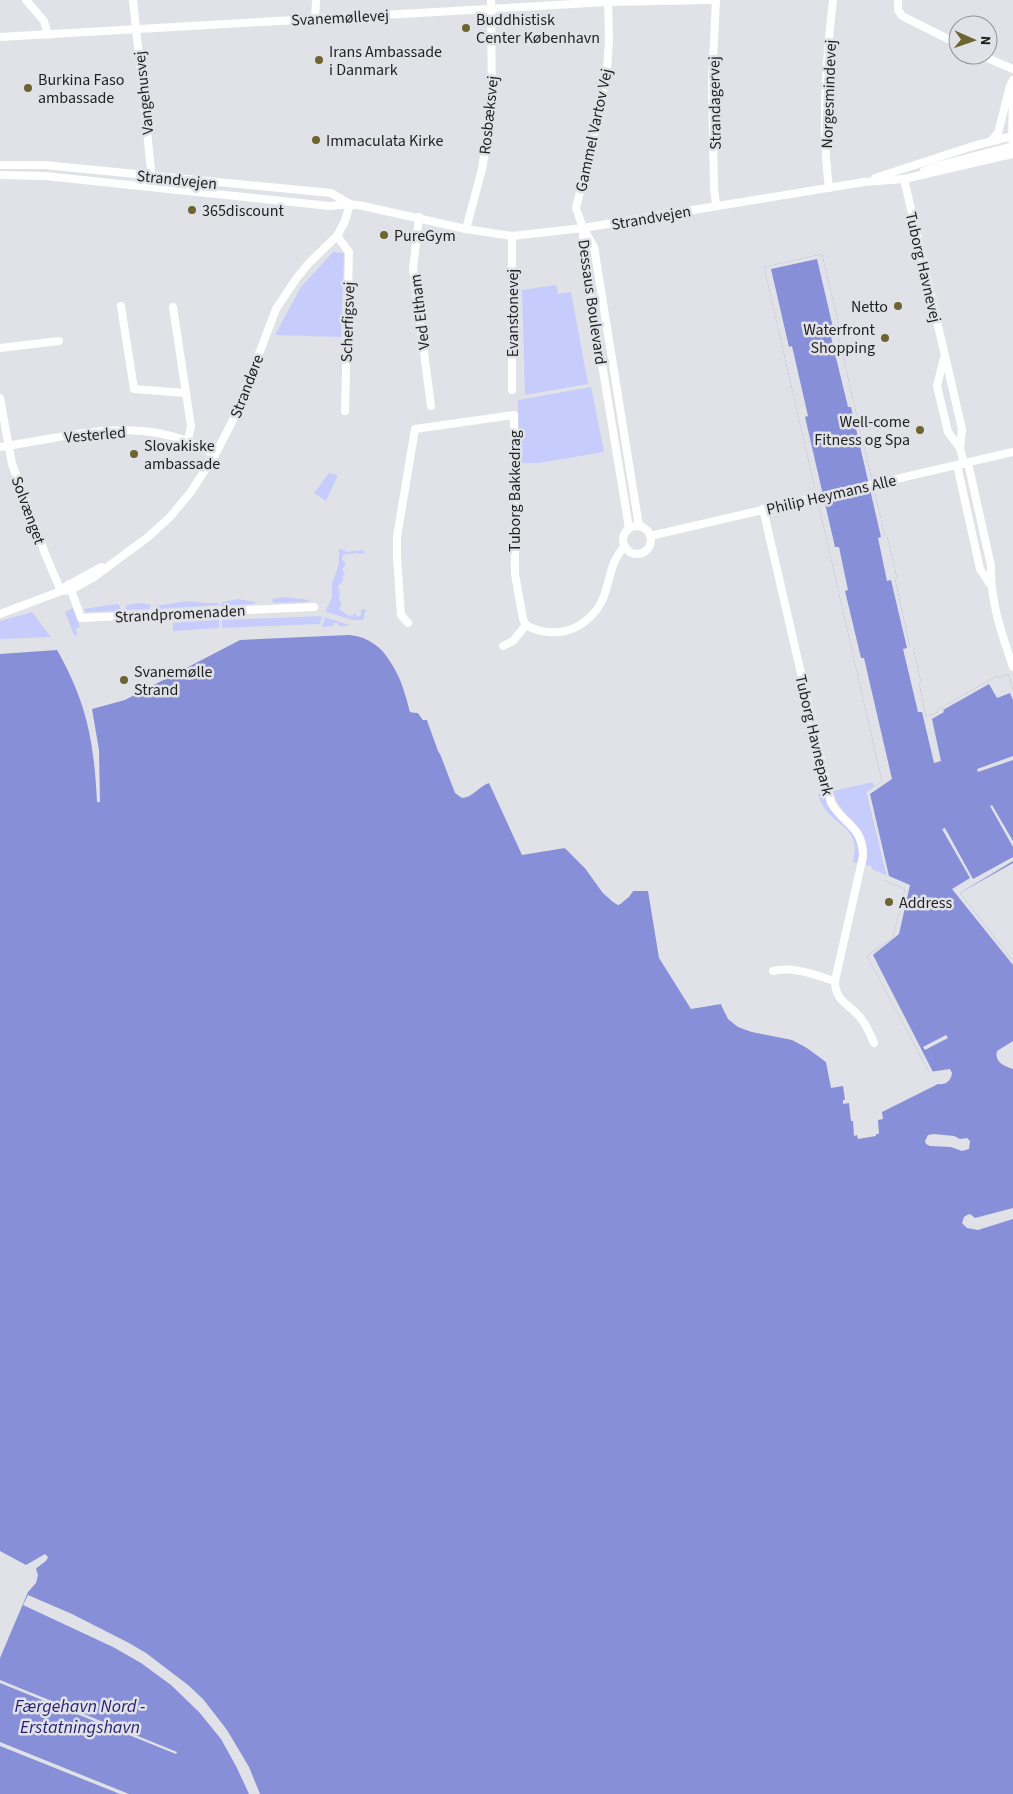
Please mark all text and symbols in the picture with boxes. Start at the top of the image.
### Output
street label: Svanemøllevej [291,4,389,32]
place label: Buddhistisk Center København [476,9,600,49]
north arrow [948,15,998,65]
marker: Buddhistisk Center København [460,22,472,34]
text: N [975,35,995,45]
street label: Norgesmindevej [816,39,842,149]
place label: Irans Ambassade i Danmark [329,41,442,81]
street label: Vangehusvej [129,50,159,136]
marker: Irans Ambassade i Danmark [313,54,325,66]
street label: Strandagervej [703,56,727,150]
street label: Gammel Vartov Vej [570,67,618,194]
place label: Burkina Faso ambassade [38,69,124,109]
street label: Rosbæksvej [474,75,504,156]
marker: Burkina Faso ambassade [22,82,34,94]
place label: Immaculata Kirke [326,130,443,152]
marker: Immaculata Kirke [310,134,322,146]
street label: Strandvejen [136,165,218,195]
place label: 365discount [202,200,284,222]
street label: Strandvejen [610,200,693,236]
marker: 365discount [186,204,198,216]
street label: Tuborg Havnevej [900,210,946,325]
place label: PureGym [394,225,456,247]
marker: PureGym [378,229,390,241]
street label: Dessaus Boulevard [572,238,612,366]
street label: Evanstonevej [502,269,524,357]
street label: Ved Eltham [404,273,436,351]
street label: Scherfigsvej [336,281,360,363]
place label: Netto [851,296,888,318]
marker: Netto [892,300,904,312]
place label: Waterfront Shopping [803,319,876,359]
marker: Waterfront Shopping [879,332,891,344]
street label: Strandøre [225,351,269,421]
place label: Well-come Fitness og Spa [814,411,910,451]
street label: Vesterled [63,421,127,449]
marker: Well-come Fitness og Spa [914,424,926,436]
street label: Tuborg Bakkedrag [504,430,526,552]
place label: Slovakiske ambassade [144,435,220,475]
marker: Slovakiske ambassade [128,448,140,460]
street label: Philip Heymans Alle [764,469,898,521]
street label: Solvænget [6,473,51,548]
street label: Strandpromenaden [114,600,246,628]
place label: Svanemølle Strand [134,661,213,701]
street label: Tuborg Havnepark [789,673,839,798]
marker: Svanemølle Strand [118,674,130,686]
place label: Address [899,892,952,914]
marker: Address [883,896,895,908]
water label: Færgehavn Nord - Erstatningshavn [15,1694,146,1740]

